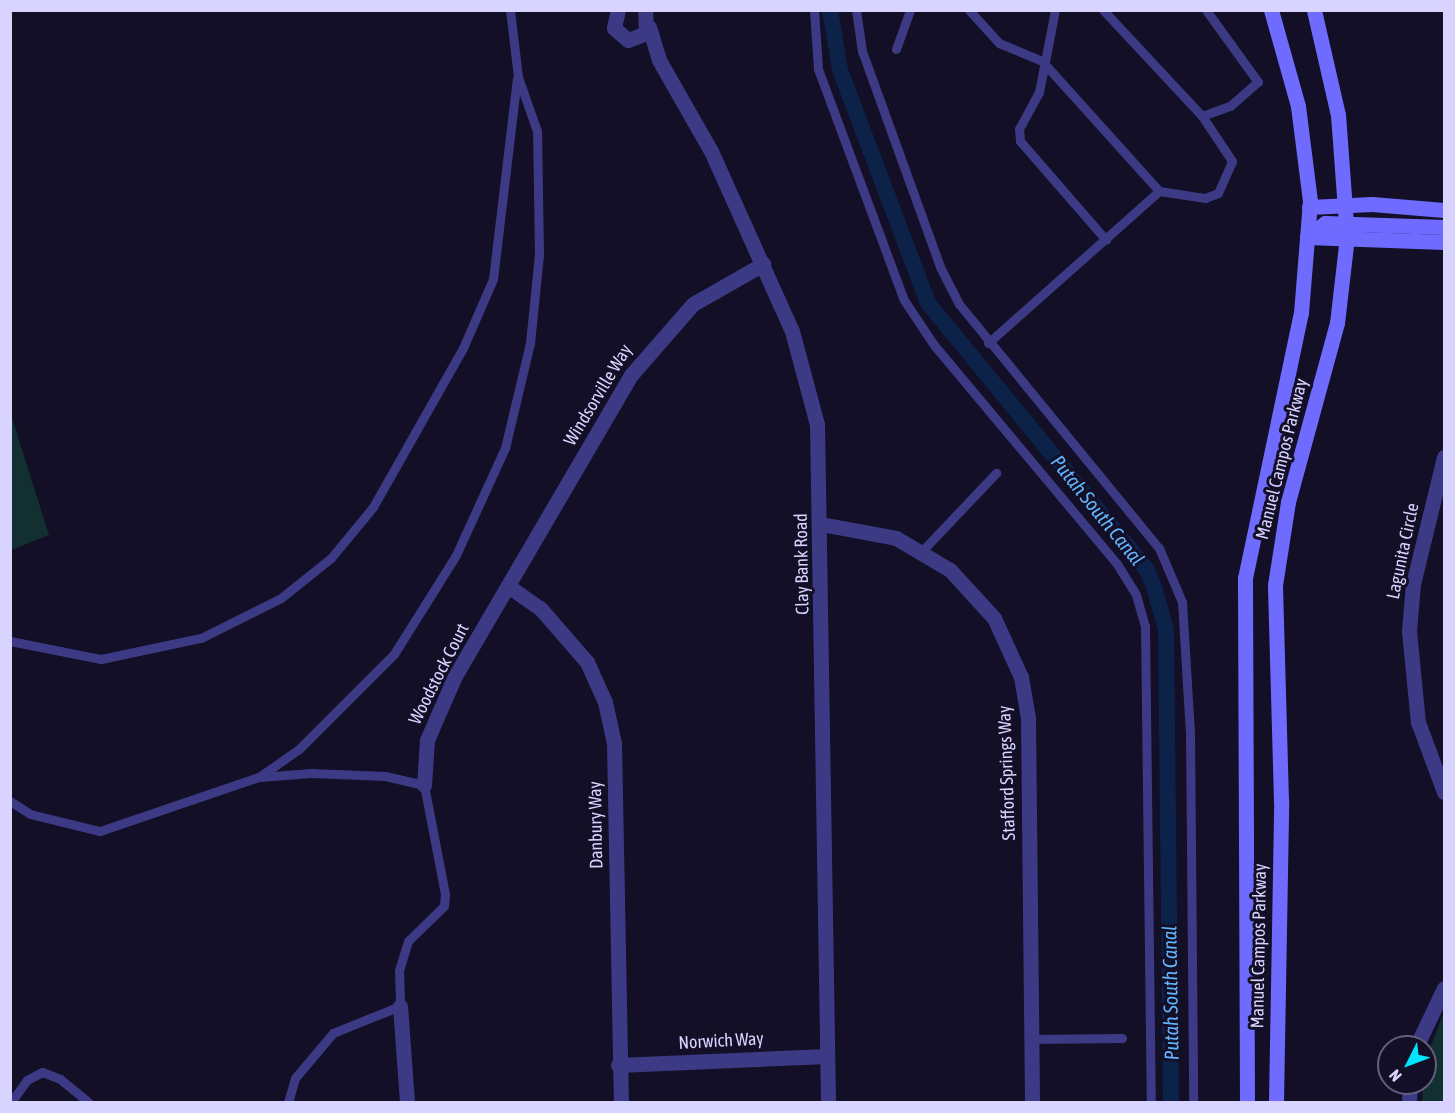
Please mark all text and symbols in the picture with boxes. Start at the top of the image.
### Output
street label: Windsorville Way [559,340,637,450]
street label: Manuel Campos Parkway [1252,376,1312,542]
water label: Putah South Canal [1046,450,1150,570]
street label: Lagunita Circle [1382,501,1424,601]
street label: Clay Bank Road [790,513,814,615]
street label: Woodstock Court [404,620,474,728]
street label: Stafford Springs Way [994,705,1020,841]
street label: Danbury Way [584,781,608,869]
street label: Manuel Campos Parkway [1247,863,1271,1029]
water label: Putah South Canal [1157,925,1183,1061]
street label: Norwich Way [678,1028,764,1054]
north arrow [1377,1035,1437,1095]
text: N [1385,1066,1405,1085]

